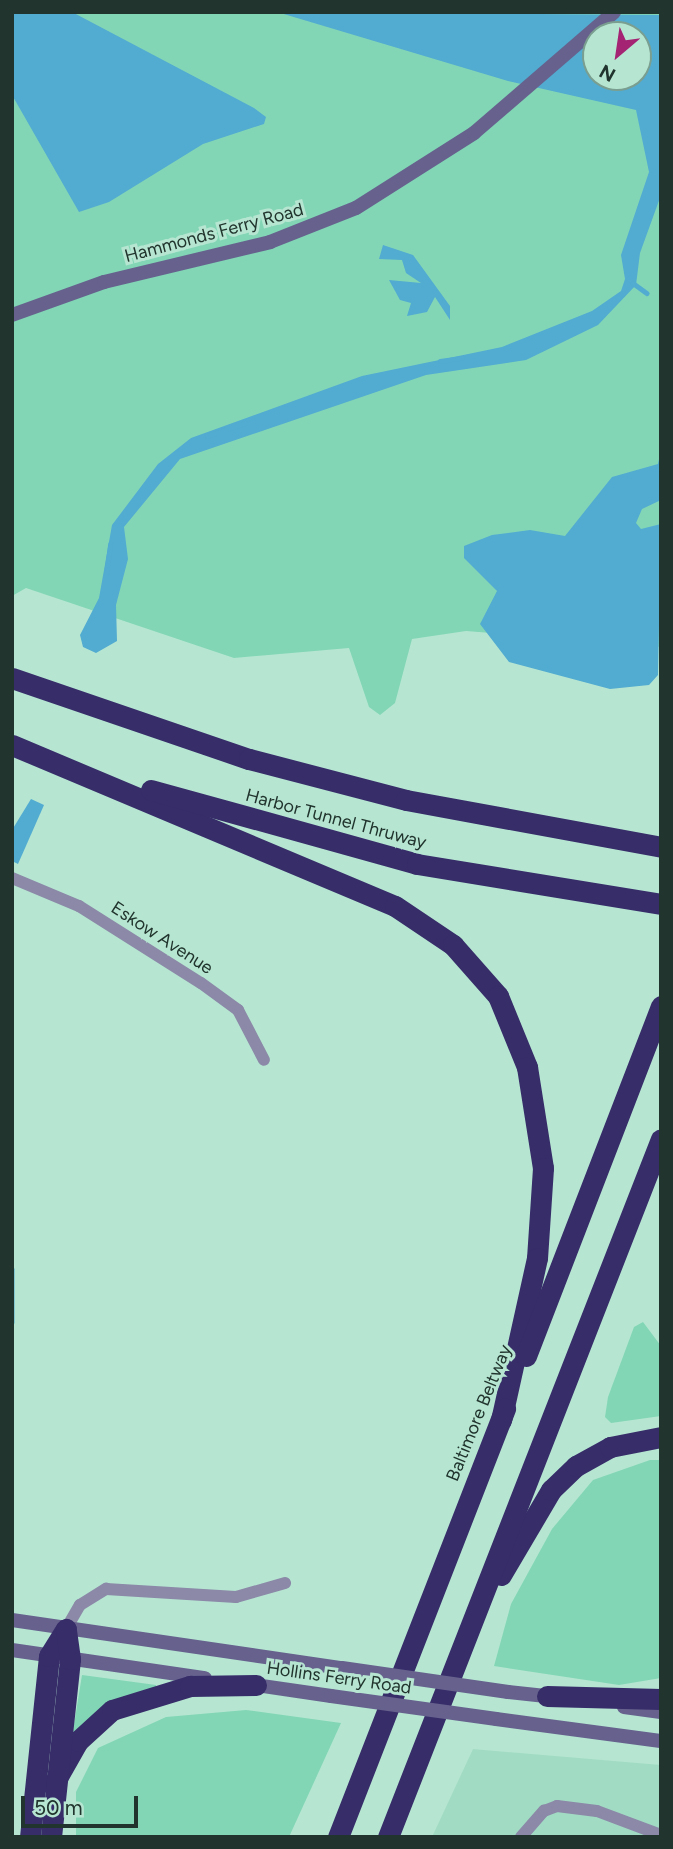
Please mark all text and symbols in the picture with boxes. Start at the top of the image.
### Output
north arrow [582,21,652,91]
text: N [596,59,620,87]
street label: Hammonds Ferry Road [122,199,306,267]
street label: Harbor Tunnel Thruway [243,784,429,854]
street label: Eskow Avenue [107,897,217,979]
street label: Baltimore Beltway [442,1342,516,1484]
street label: Hollins Ferry Road [265,1657,413,1699]
scale bar [24,1783,142,1827]
text: 50 m [34,1795,83,1820]

